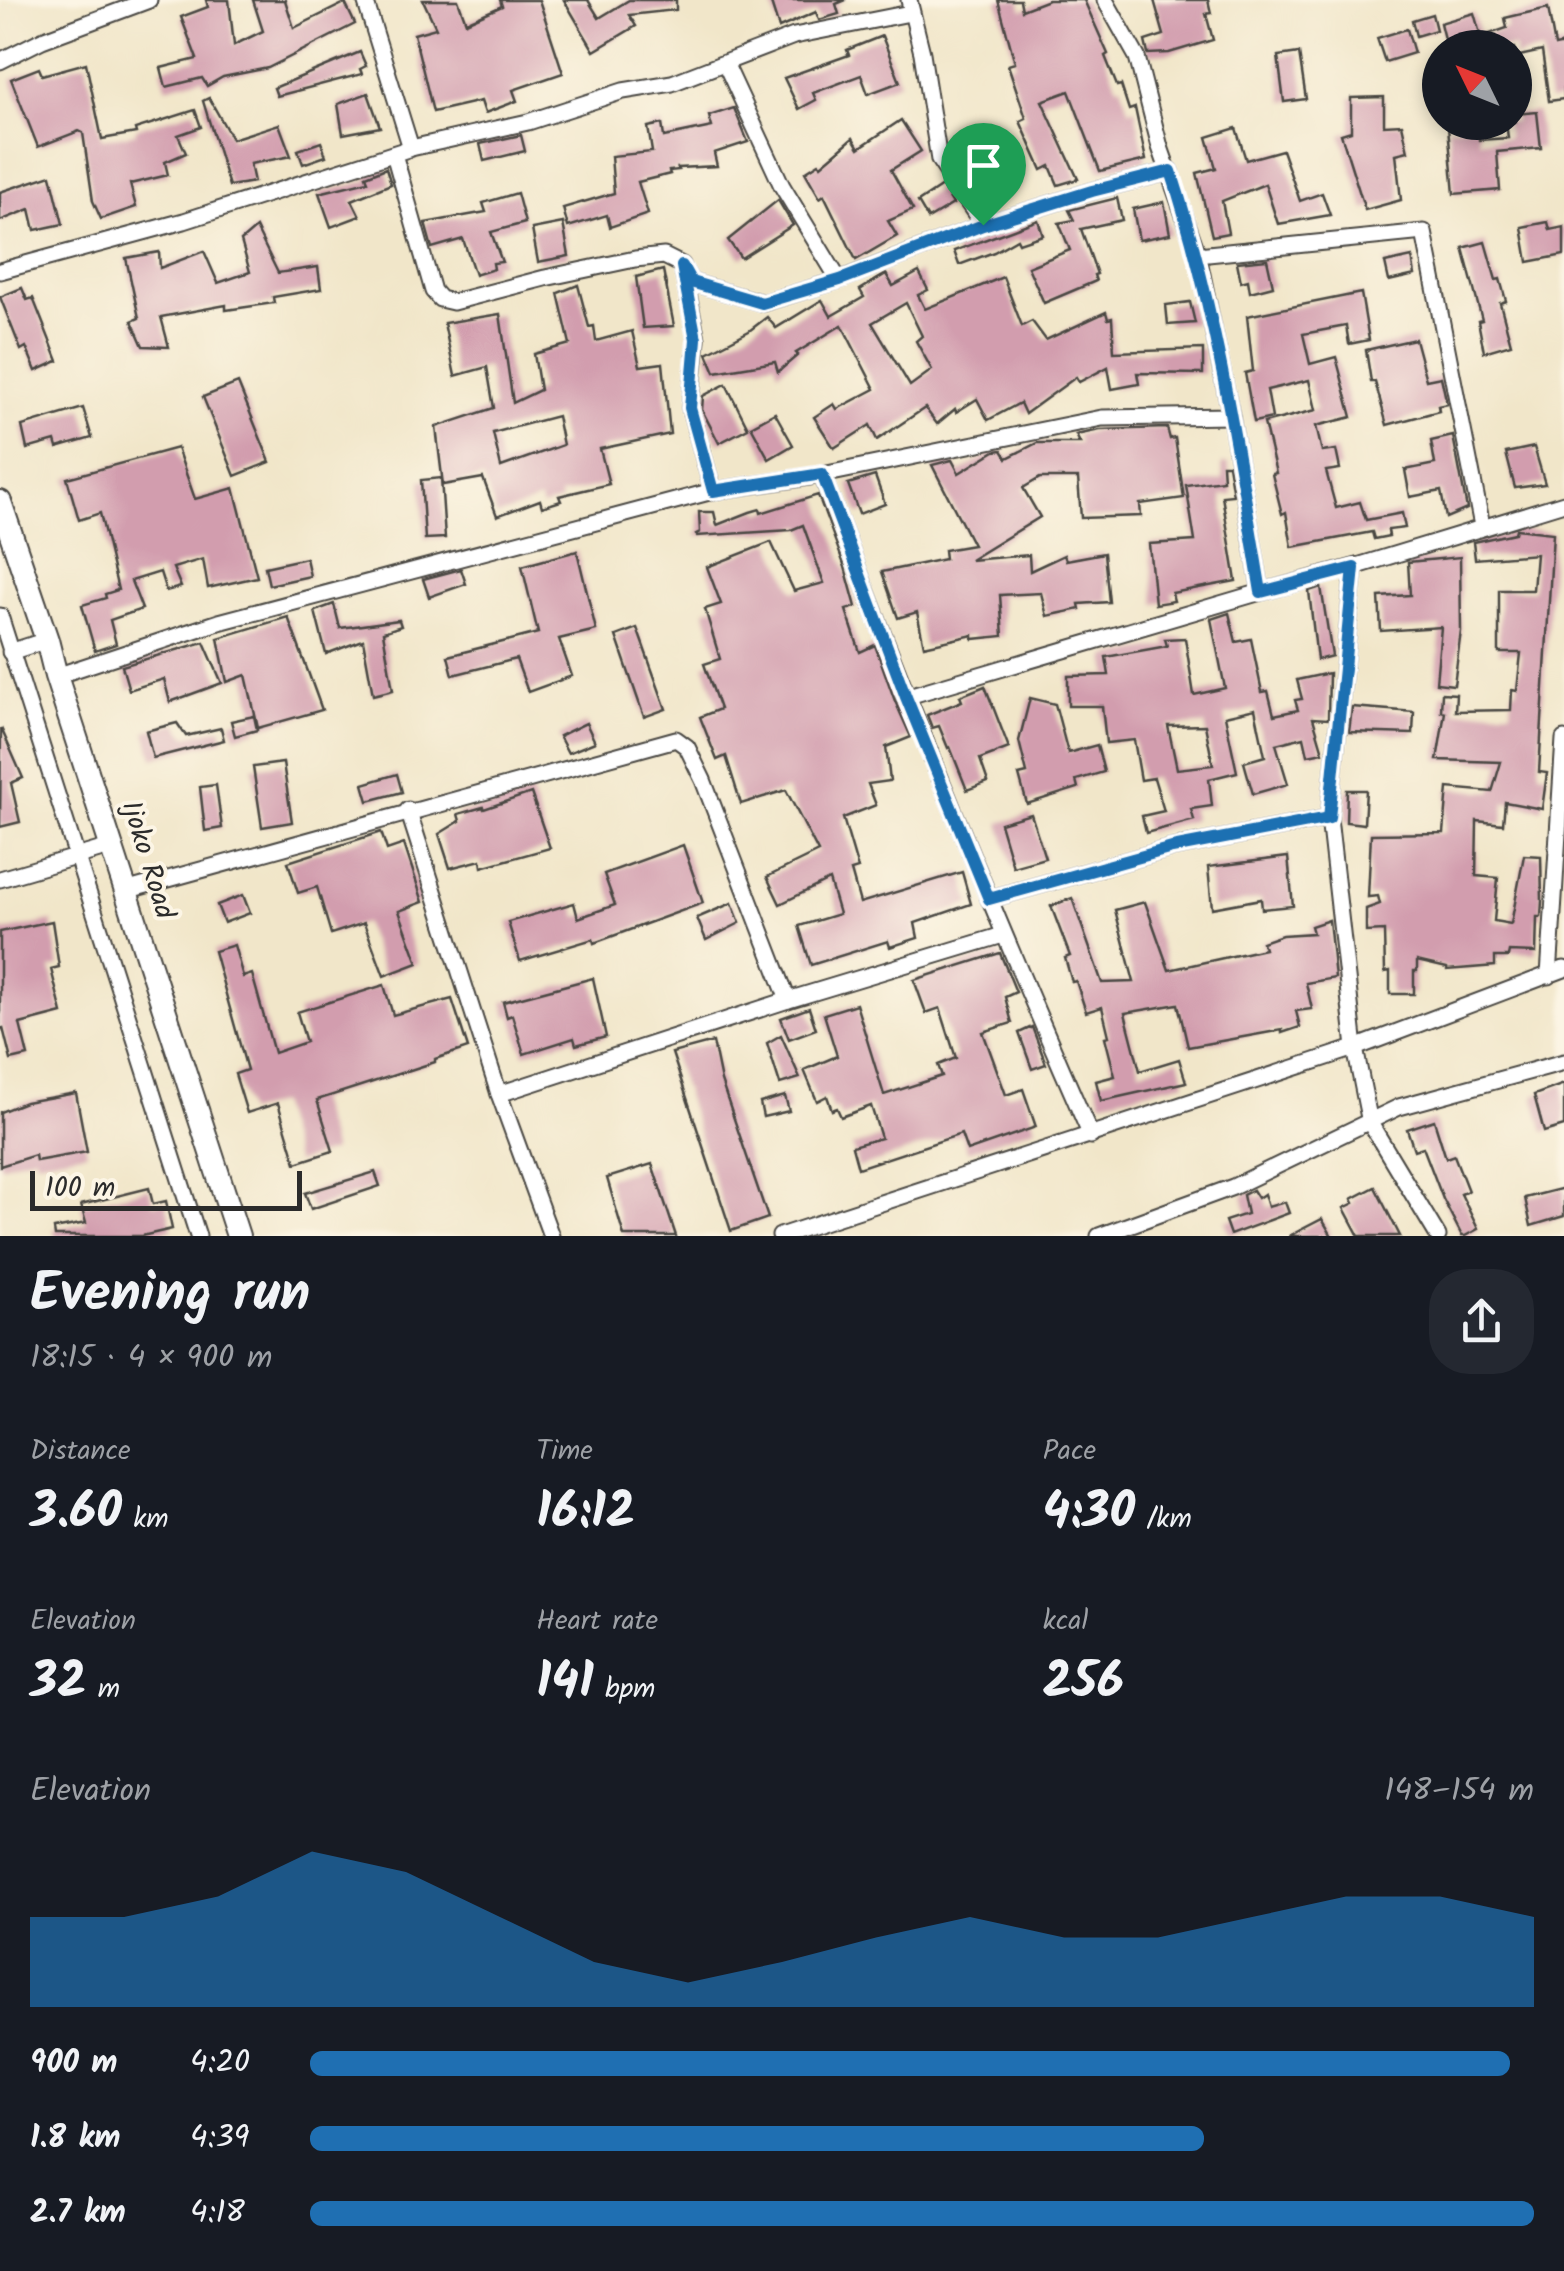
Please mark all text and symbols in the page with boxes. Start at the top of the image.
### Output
north arrow [1422,30,1532,140]
map controls [1422,30,1532,140]
pin [941,123,1026,226]
icon: arrive [956,138,1011,193]
street label: Ijoko Road [108,795,187,926]
scale bar [30,1166,302,1210]
text: 100 m [45,1166,115,1211]
text: Evening run [30,1252,310,1339]
button: share [1429,1269,1534,1374]
text: 18:15 · 4 × 900 m [30,1333,273,1384]
text: Distance [30,1429,131,1474]
text: Time [536,1429,593,1474]
text: Pace [1043,1429,1096,1474]
text: 3.60 [30,1474,122,1554]
text: 16:12 [536,1474,635,1554]
text: 4:30 [1043,1474,1135,1554]
text: km [122,1497,169,1542]
text: /km [1135,1497,1192,1542]
text: Elevation [30,1599,136,1644]
text: Heart rate [536,1599,658,1644]
text: kcal [1043,1599,1088,1644]
text: 32 [30,1644,87,1724]
text: 141 [536,1644,594,1724]
text: 256 [1043,1644,1124,1724]
text: m [87,1667,120,1712]
text: bpm [594,1667,655,1712]
text: Elevation [30,1766,151,1817]
text: 148–154 m [1384,1766,1534,1817]
text: 900 m [30,2038,118,2089]
text: 4:20 [190,2038,250,2089]
text: 1.8 km [30,2113,120,2164]
text: 4:39 [190,2113,249,2164]
text: 2.7 km [30,2188,126,2239]
text: 4:18 [190,2188,245,2239]

